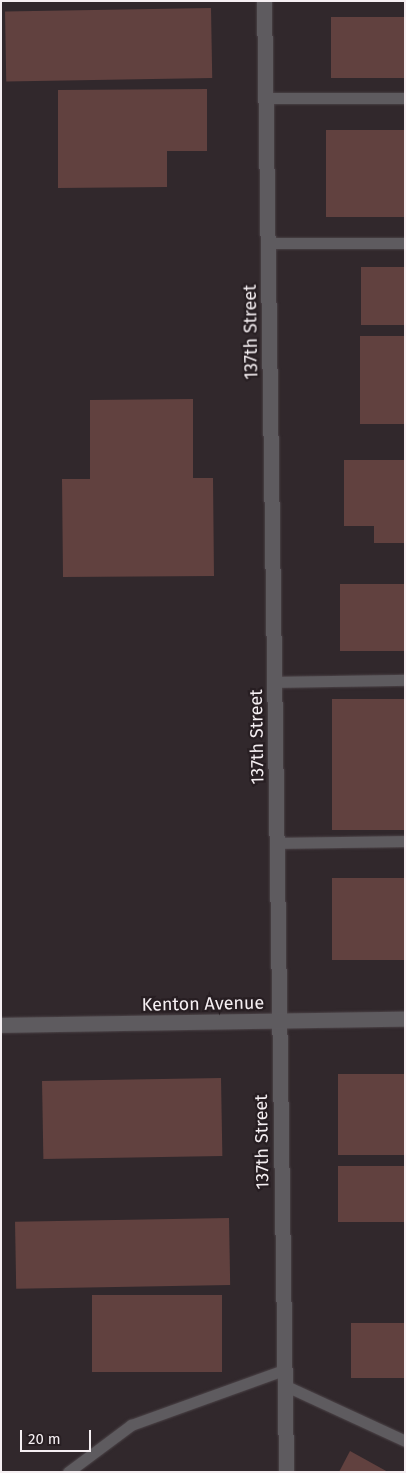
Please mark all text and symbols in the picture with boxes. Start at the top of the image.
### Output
street label: 137th Street [239,284,263,380]
street label: 137th Street [245,689,269,785]
street label: Kenton Avenue [142,992,264,1016]
street label: 137th Street [250,1094,274,1190]
scale bar [22,1420,94,1452]
text: 20 m [28,1430,61,1448]

